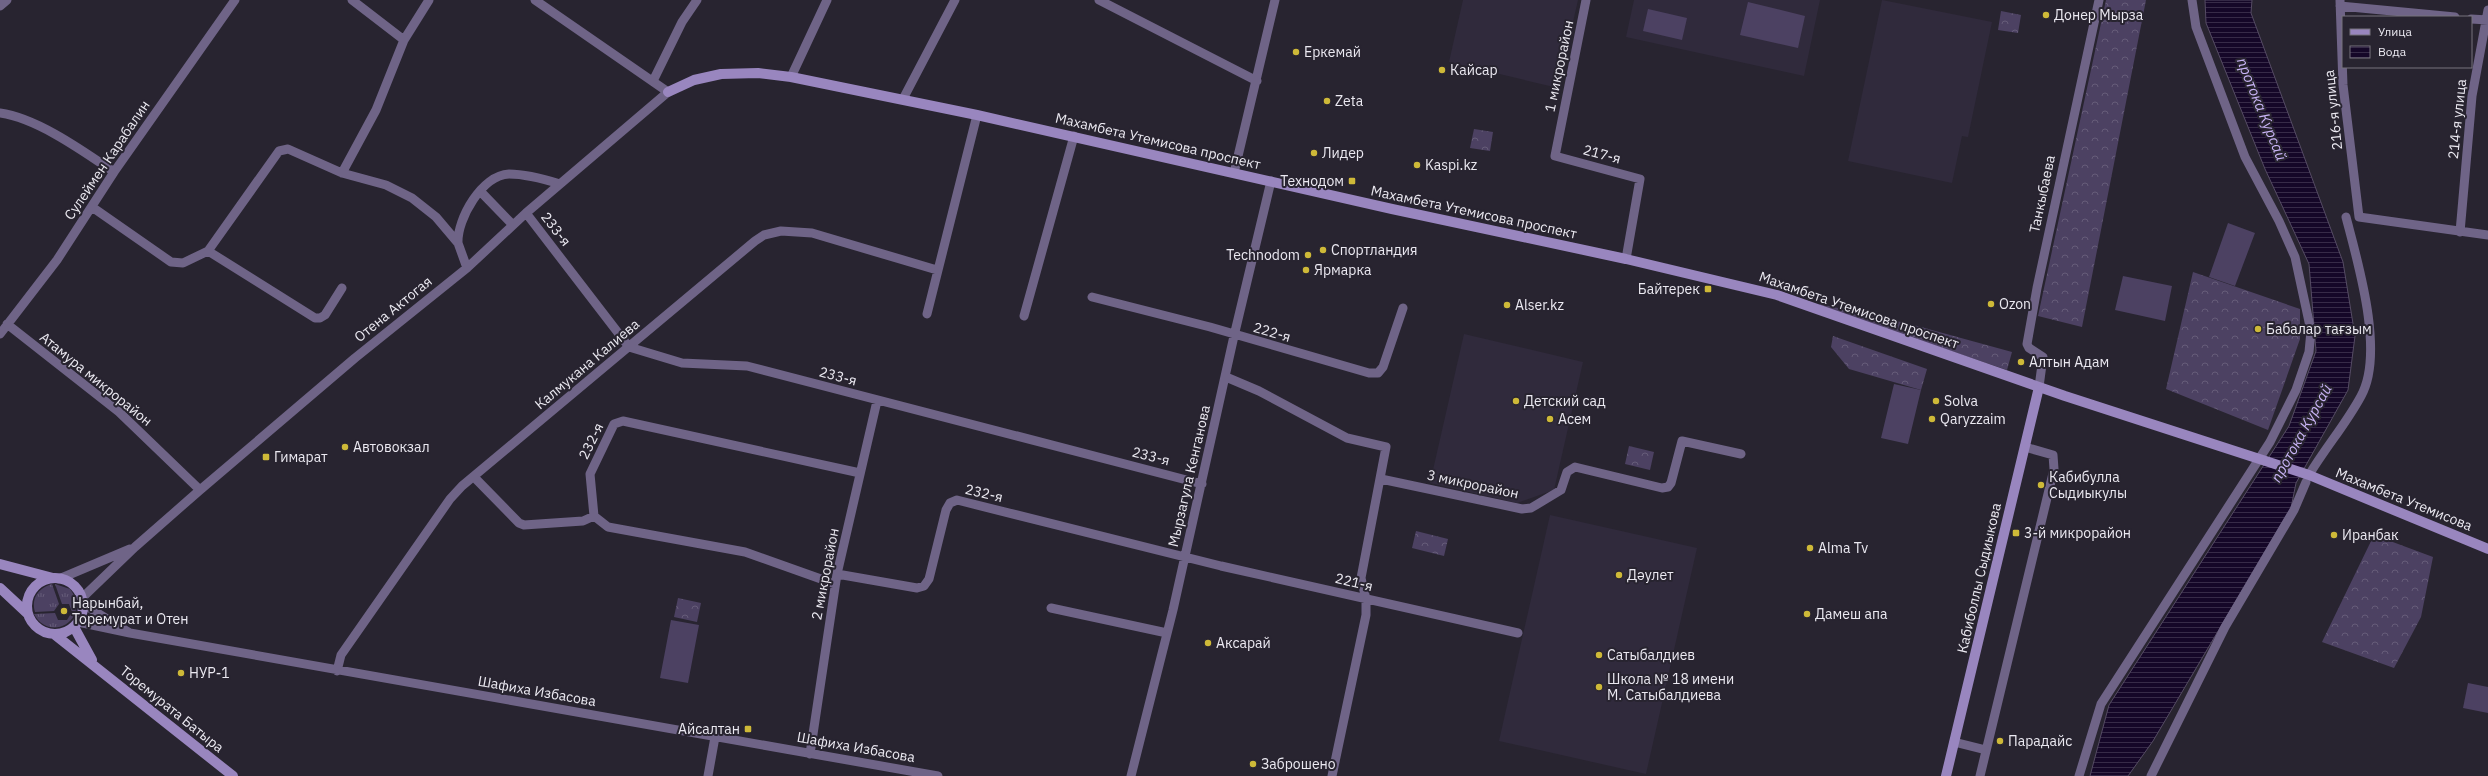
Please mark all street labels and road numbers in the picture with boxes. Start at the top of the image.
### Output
street label: 1 микрорайон [1541,19,1577,113]
street label: 216-я улица [2320,69,2346,151]
street label: 214-я улица [2444,78,2470,160]
street label: Сулеймен Карабалин [60,97,154,223]
street label: Махамбета Утемисова проспект [1054,109,1263,174]
street label: 217-я [1581,140,1623,168]
street label: Танкыбаева [2025,153,2059,234]
street label: Махамбета Утемисова проспект [1369,181,1579,243]
street label: 233-я [537,208,575,250]
street label: Махамбета Утемисова проспект [1757,267,1962,353]
street label: Отена Актогая [350,272,436,346]
street label: Калмукана Калиева [531,315,643,413]
street label: 222-я [1251,318,1293,346]
street label: Атамура микрорайон [36,328,156,430]
street label: 233-я [817,362,859,390]
street label: Мырзагула Кенганова [1164,403,1214,549]
street label: 232-я [575,420,607,462]
street label: 233-я [1130,443,1172,469]
street label: Махамбета Утемисова [2333,463,2476,535]
street label: 3 микрорайон [1426,466,1520,502]
street label: 232-я [963,480,1005,506]
street label: Кабиболлы Сыдиыкова [1953,500,2005,655]
street label: 2 микрорайон [807,527,843,621]
street label: 221-я [1333,569,1375,595]
street label: Торемурата Батыра [116,662,228,757]
street label: Шафиха Избасова [476,672,598,710]
street label: Шафиха Избасова [795,728,917,766]

